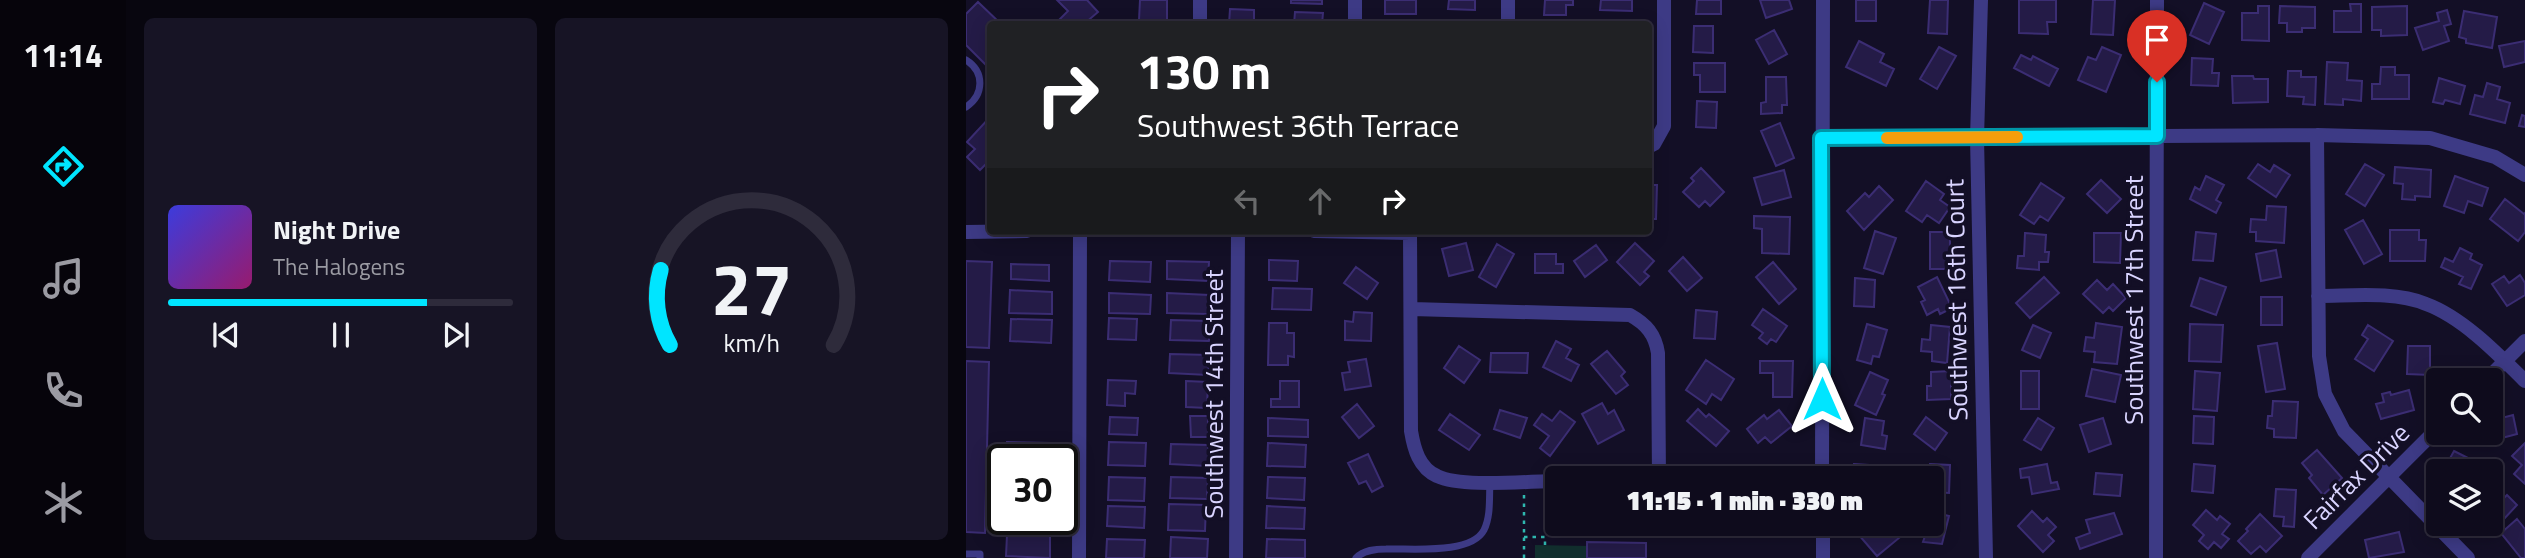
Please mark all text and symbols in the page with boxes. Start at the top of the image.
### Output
pin [2127,10,2187,82]
icon: arrive [2138,21,2176,59]
text: 11:14 [23,31,103,79]
text: 130 m [1137,33,1271,108]
icon: right [1022,49,1113,140]
text: Southwest 36th Terrace [1137,101,1460,149]
icon: directions [39,142,88,191]
street label: Southwest 17th Street [2114,175,2153,425]
street label: Southwest 16th Court [1934,179,1978,421]
icon: left [1228,182,1266,220]
icon: ahead [1301,182,1339,220]
icon: right [1374,182,1412,220]
text: Night Drive [273,210,400,249]
text: 27 [711,233,792,343]
text: The Halogens [273,249,405,284]
icon: music [39,254,88,303]
street label: Southwest 14th Street [1194,269,1233,519]
icon: previous [207,316,245,354]
icon: pause [322,316,360,354]
icon: next [437,316,475,354]
text: km/h [723,324,780,362]
position arrow [1785,362,1859,436]
icon: phone [39,366,88,415]
map controls [2426,368,2503,536]
button: search [2426,368,2503,445]
street label: Fairfax Drive [2294,414,2418,538]
speed limit sign: 30 [987,444,1078,535]
button: layers [2426,459,2503,536]
icon: climate [39,478,88,527]
text: 11:15 · 1 min · 330 m [1626,481,1863,520]

